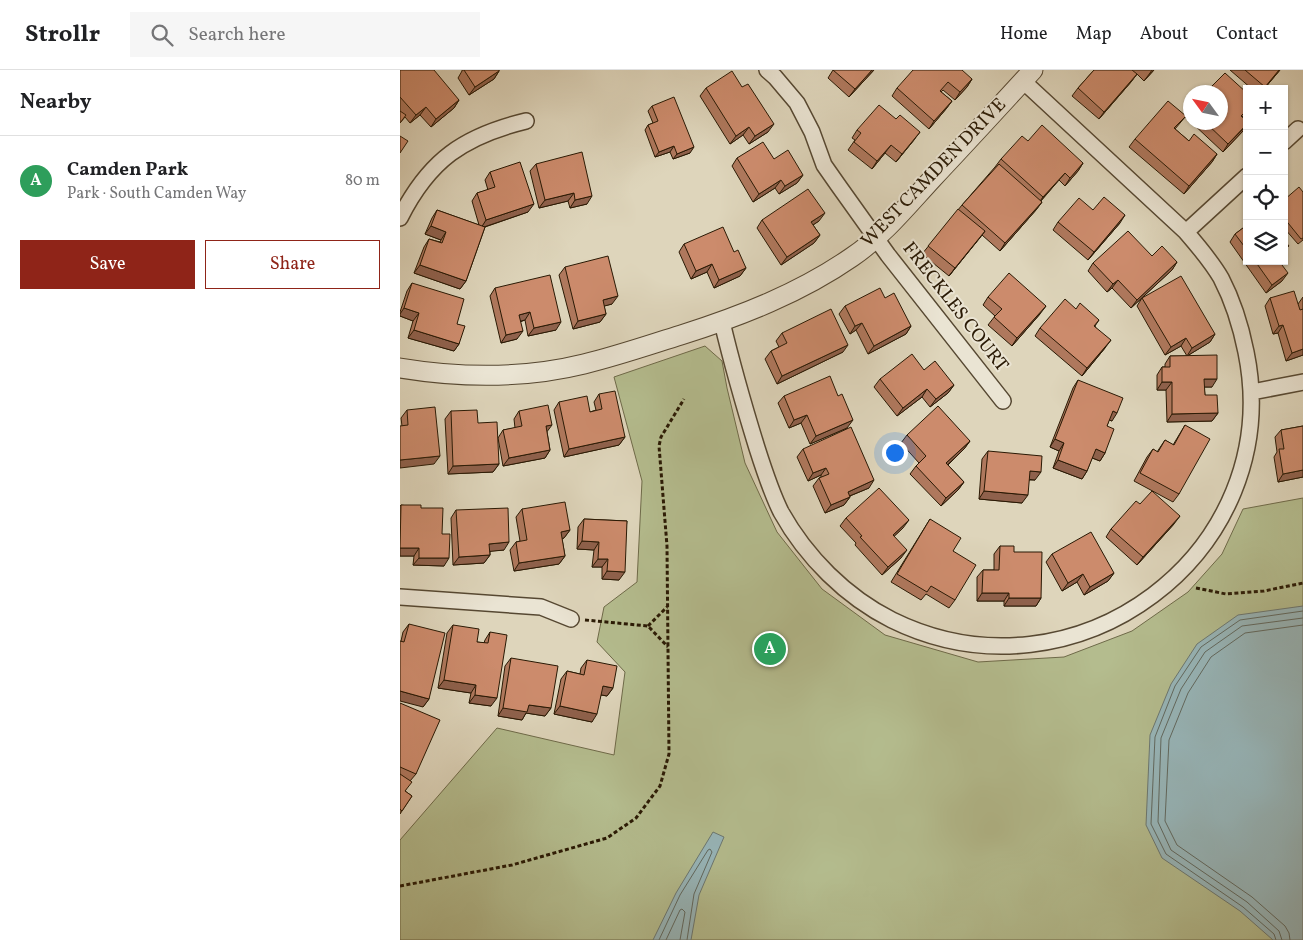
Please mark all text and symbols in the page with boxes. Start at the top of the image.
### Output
search box [130,12,480,57]
text: Strollr [25,18,100,52]
icon: search [148,21,176,49]
text: Search here [188,22,286,48]
text: Home [1000,22,1048,47]
text: Map [1076,22,1112,47]
text: About [1140,22,1188,47]
text: Contact [1216,22,1278,47]
north arrow [1183,85,1228,130]
map controls [1243,85,1288,265]
button: + [1243,85,1288,130]
text: Nearby [20,88,91,117]
street label: WEST CAMDEN DRIVE [856,92,1012,254]
button: − [1243,130,1288,175]
text: Camden Park [67,157,188,183]
text: A [30,170,42,192]
text: 80 m [345,170,380,192]
button: locate [1243,175,1288,220]
text: Park · South Camden Way [67,183,246,205]
button: layers [1243,220,1288,265]
street label: FRECKLES COURT [896,237,1014,377]
button: Save [20,240,195,289]
button: Share [205,240,380,289]
your location [882,440,908,466]
pin: A [754,630,786,668]

